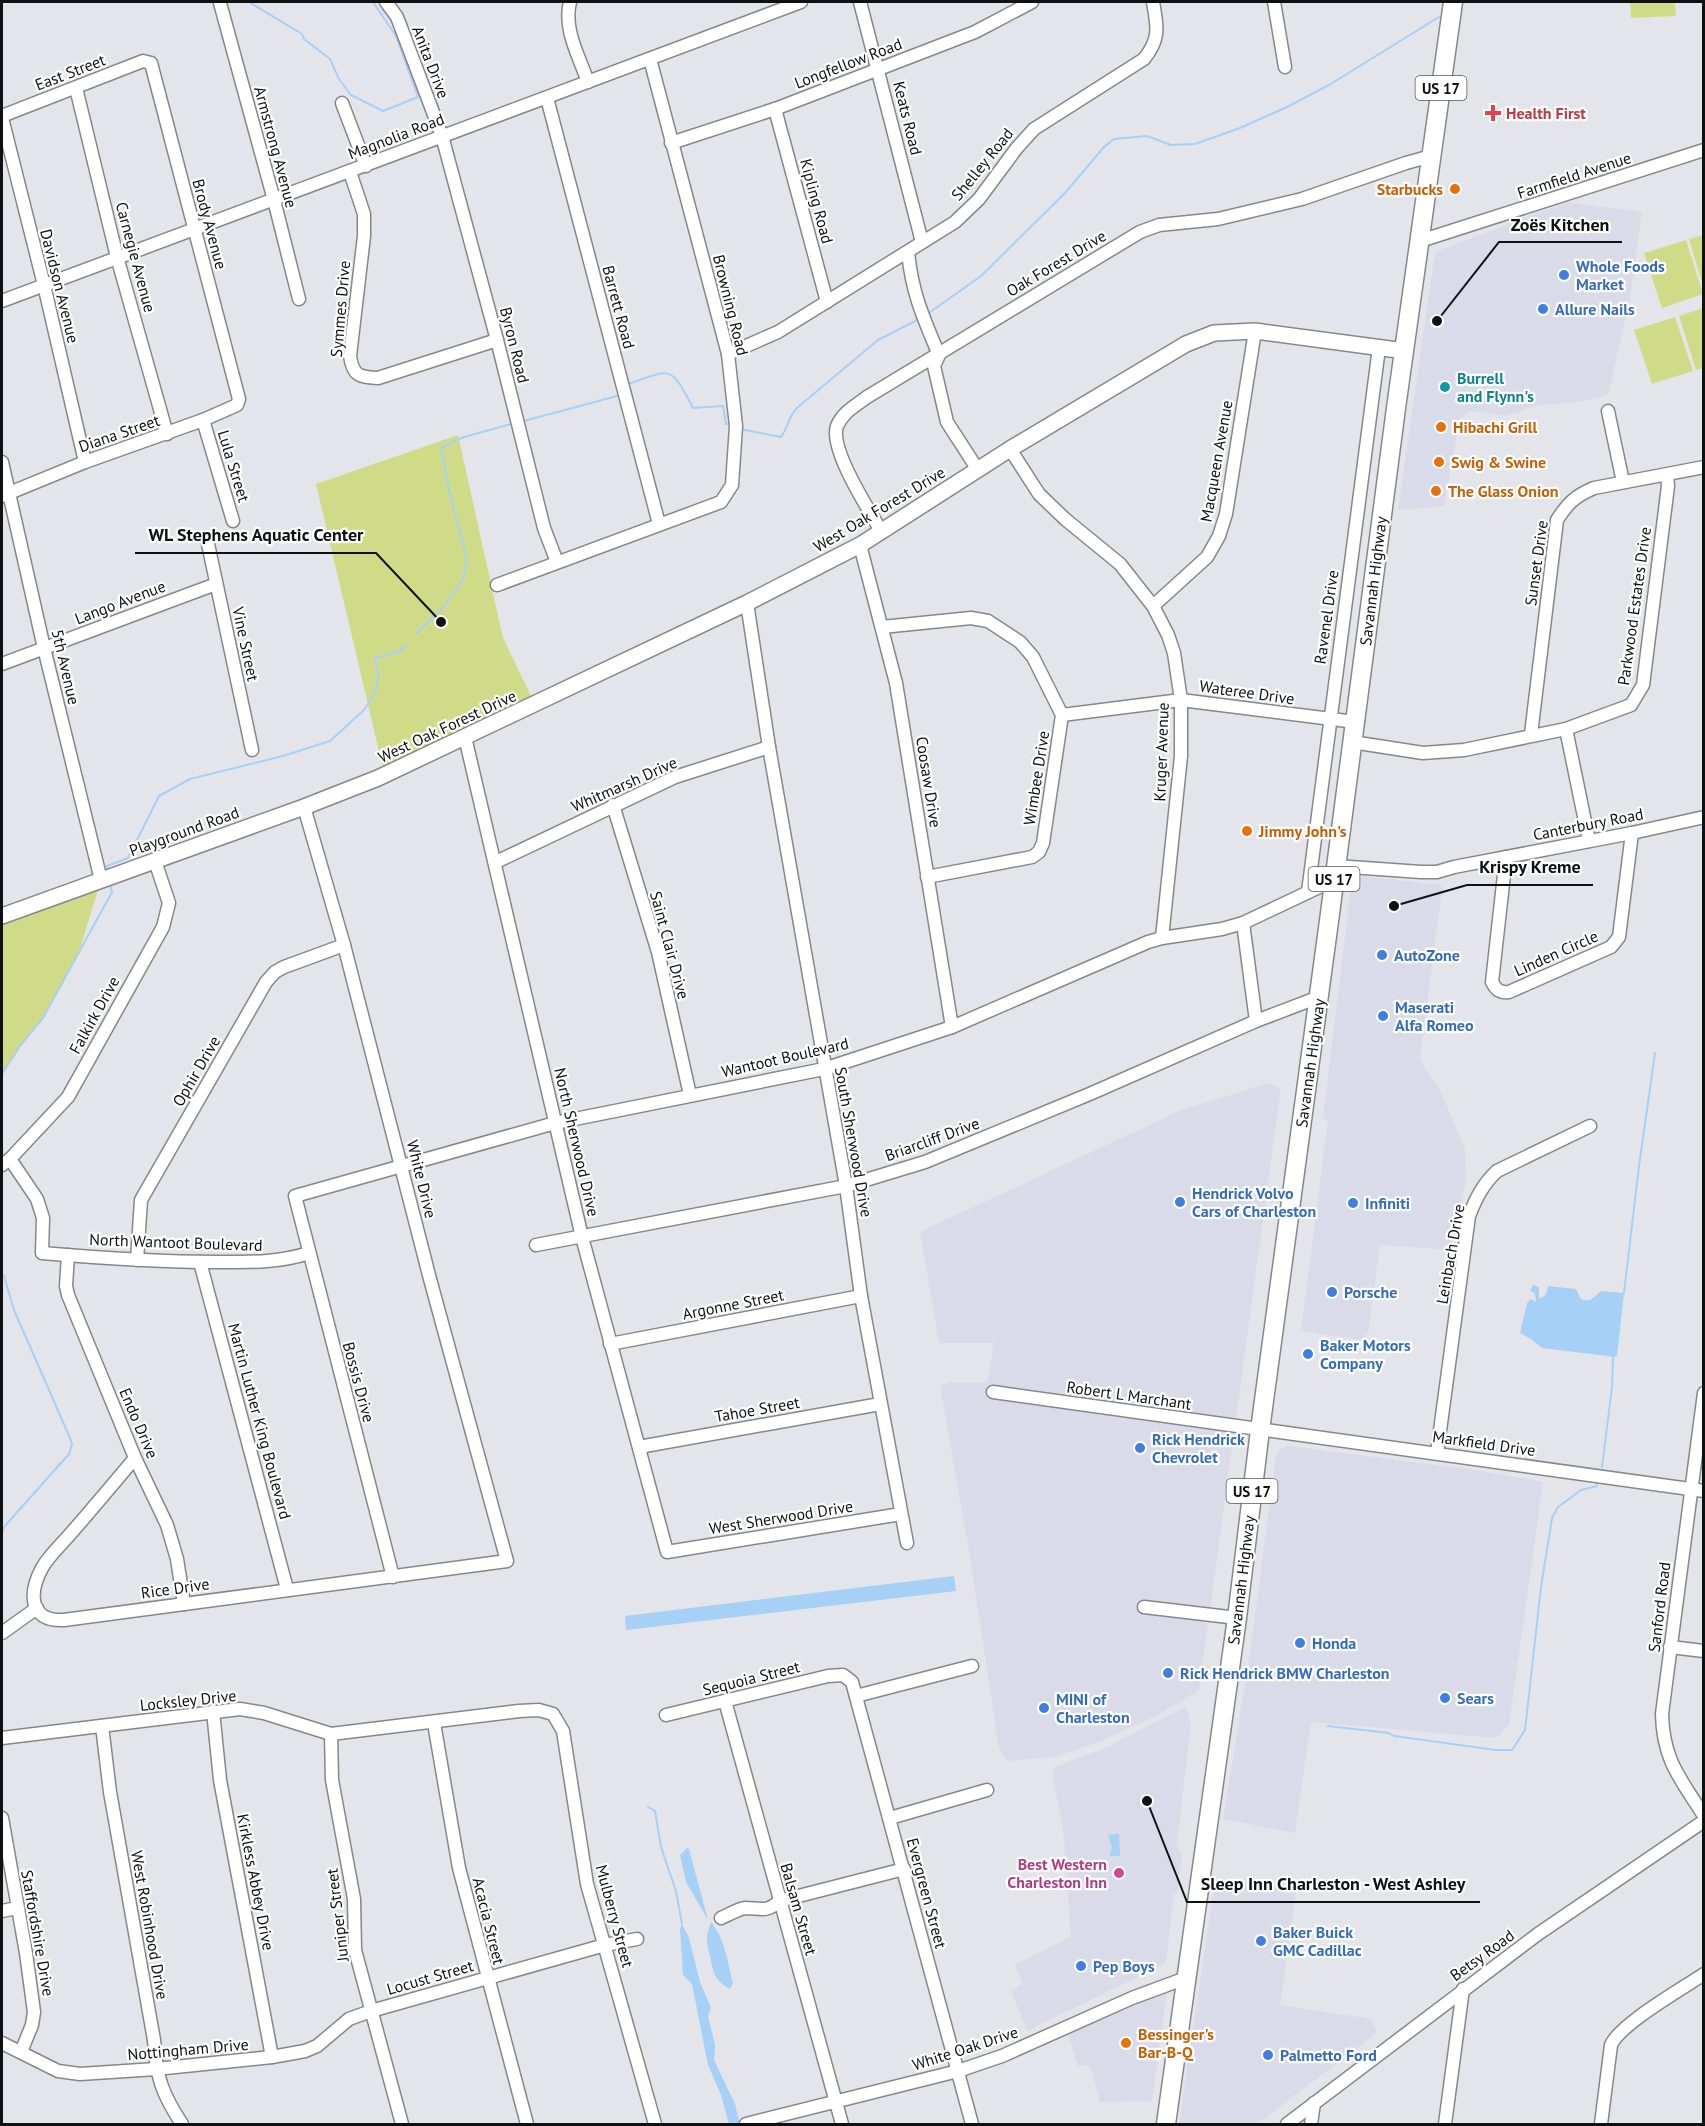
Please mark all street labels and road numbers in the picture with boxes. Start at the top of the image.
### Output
street label: Anita Drive [408,23,454,101]
street label: Longfellow Road [791,33,905,93]
street label: East Street [32,49,109,95]
road number: US 17 [1416,76,1466,100]
street label: Keats Road [889,79,927,157]
street label: Armstrong Avenue [250,84,302,210]
street label: Magnolia Road [345,108,447,164]
street label: Shelley Road [947,124,1017,204]
street label: Farmfield Avenue [1515,147,1633,203]
street label: Kipling Road [796,156,838,246]
street label: Brody Avenue [188,177,232,271]
street label: Carnegie Avenue [112,200,160,314]
street label: Oak Forest Drive [1002,225,1110,301]
street label: Davidson Avenue [36,227,84,345]
street label: Browning Road [709,252,753,358]
street label: Symmes Drive [326,260,354,358]
street label: Barrett Road [598,263,640,351]
street label: Byron Road [496,305,534,385]
street label: Macqueen Avenue [1195,399,1237,523]
street label: Diana Street [76,410,163,456]
street label: Lula Street [214,428,255,505]
street label: West Oak Forest Drive [809,462,949,556]
street label: Savannah Highway [1355,515,1391,647]
street label: Sunset Drive [1520,519,1552,607]
street label: Parkwood Estates Drive [1613,525,1655,687]
street label: Ravenel Drive [1310,569,1342,665]
street label: Lango Avenue [72,576,168,628]
street label: Vine Street [228,604,264,684]
street label: 5th Avenue [48,627,84,707]
street label: Wateree Drive [1198,675,1296,709]
street label: West Oak Forest Drive [375,685,519,767]
street label: Kruger Avenue [1149,702,1173,802]
street label: Wimbee Drive [1019,729,1053,827]
street label: Coosaw Drive [912,735,946,829]
street label: Whitmarsh Drive [568,752,680,816]
street label: Playground Road [126,802,242,860]
street label: Canterbury Road [1531,803,1645,845]
road number: US 17 [1308,867,1360,891]
street label: Saint Clair Drive [646,889,694,1001]
street label: Linden Circle [1511,926,1601,980]
street label: Falkirk Drive [65,973,123,1057]
street label: Savannah Highway [1291,997,1329,1129]
street label: Ophir Drive [168,1032,224,1110]
street label: Wantoot Boulevard [719,1033,851,1081]
street label: South Sherwood Drive [831,1065,877,1219]
street label: North Sherwood Drive [550,1066,604,1218]
street label: Briarcliff Drive [882,1113,982,1165]
street label: White Drive [403,1138,441,1220]
street label: Leinbach Drive [1431,1202,1469,1306]
street label: North Wantoot Boulevard [89,1229,263,1255]
street label: Argonne Street [681,1284,786,1324]
street label: Martin Luther King Boulevard [224,1321,296,1521]
street label: Bossis Drive [339,1340,379,1424]
street label: Robert L Marchant [1065,1376,1193,1414]
street label: Endo Drive [115,1385,163,1461]
street label: Tahoe Street [713,1392,802,1426]
street label: Markfield Drive [1431,1426,1537,1460]
road number: US 17 [1226,1479,1278,1503]
street label: West Sherwood Drive [708,1496,854,1538]
street label: Savannah Highway [1223,1514,1259,1646]
street label: Sanford Road [1644,1561,1674,1653]
street label: Rice Drive [139,1573,211,1603]
street label: Sequoia Street [700,1656,802,1700]
street label: Locksley Drive [139,1685,237,1715]
street label: Kirkless Abbey Drive [233,1812,279,1952]
street label: Evergreen Street [903,1836,952,1951]
street label: West Robinhood Drive [127,1849,173,2001]
street label: Balsam Street [776,1861,822,1958]
street label: Mulberry Street [592,1862,638,1970]
street label: Juniper Street [321,1867,353,1964]
street label: Staffordshire Drive [17,1868,59,1998]
street label: Acacia Street [469,1875,510,1967]
street label: Betsy Road [1446,1925,1518,1985]
street label: Locust Street [384,1955,476,1999]
street label: White Oak Drive [910,2021,1020,2075]
street label: Nottingham Drive [127,2034,249,2064]

